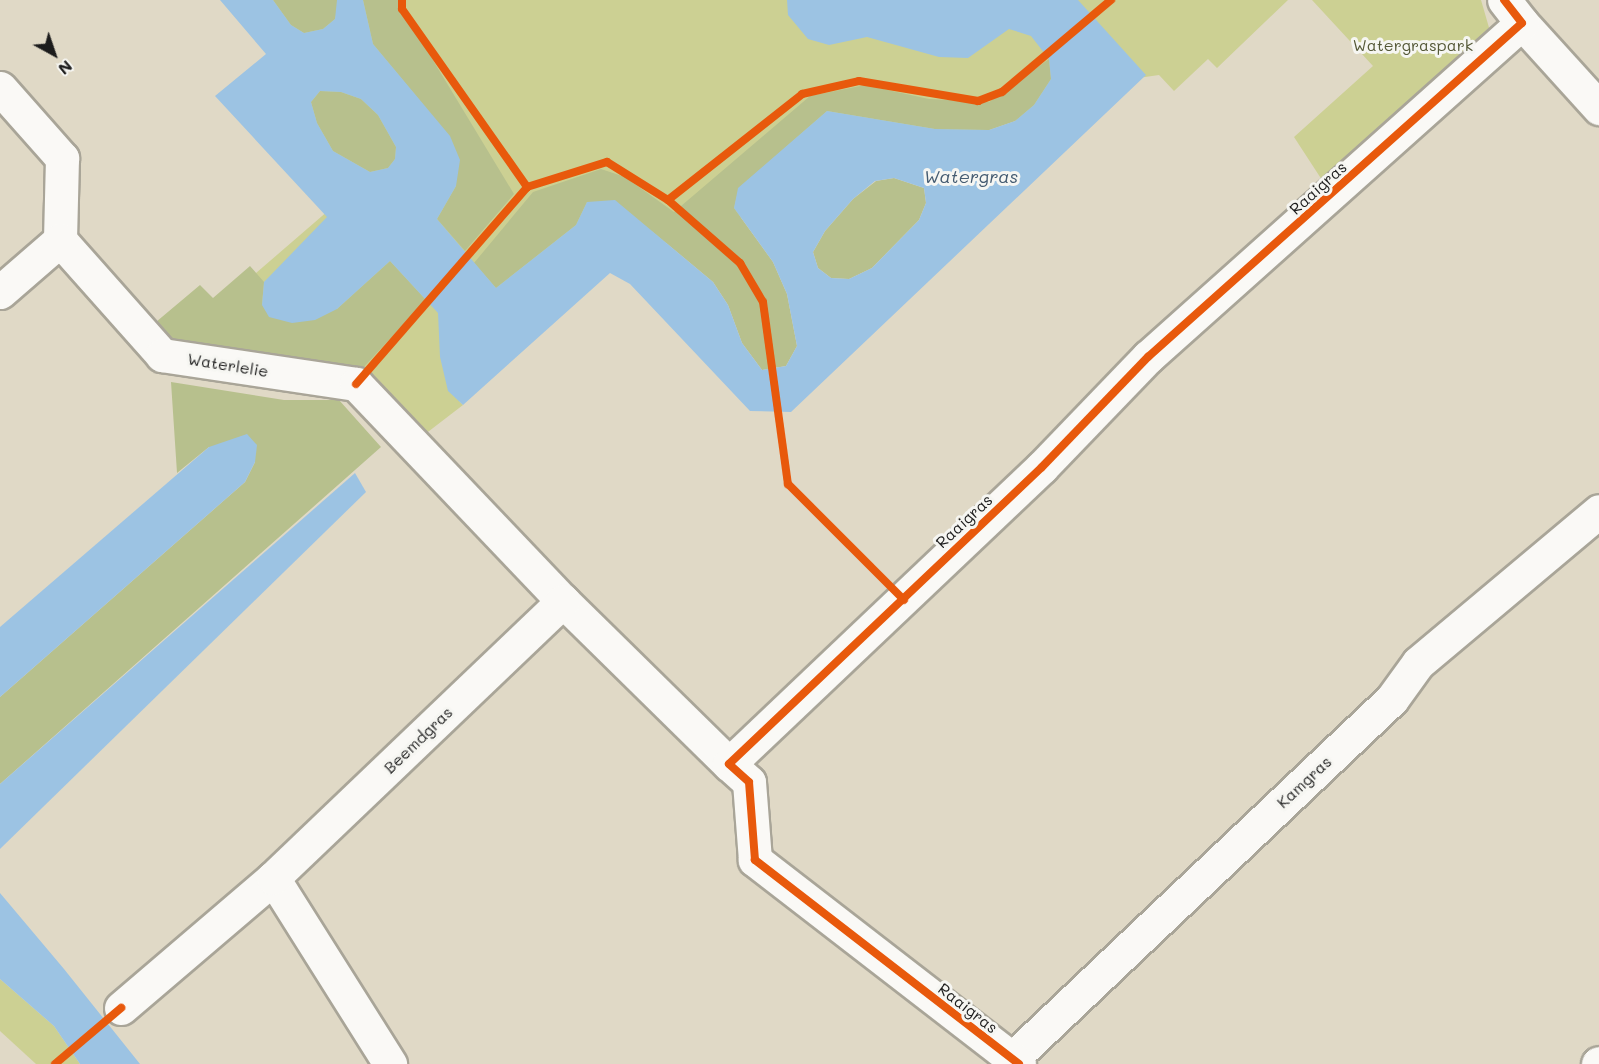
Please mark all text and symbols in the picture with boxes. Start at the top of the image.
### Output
north arrow [24,24,84,84]
park label: Watergraspark [1353,35,1473,55]
text: N [54,56,77,80]
street label: Raaigras [1286,157,1350,219]
water label: Watergras [924,165,1018,187]
street label: Waterlelie [186,349,270,381]
street label: Raaigras [932,490,996,552]
street label: Beemdgras [380,703,456,777]
street label: Kamgras [1273,752,1335,812]
street label: Raaigras [934,979,1002,1037]

